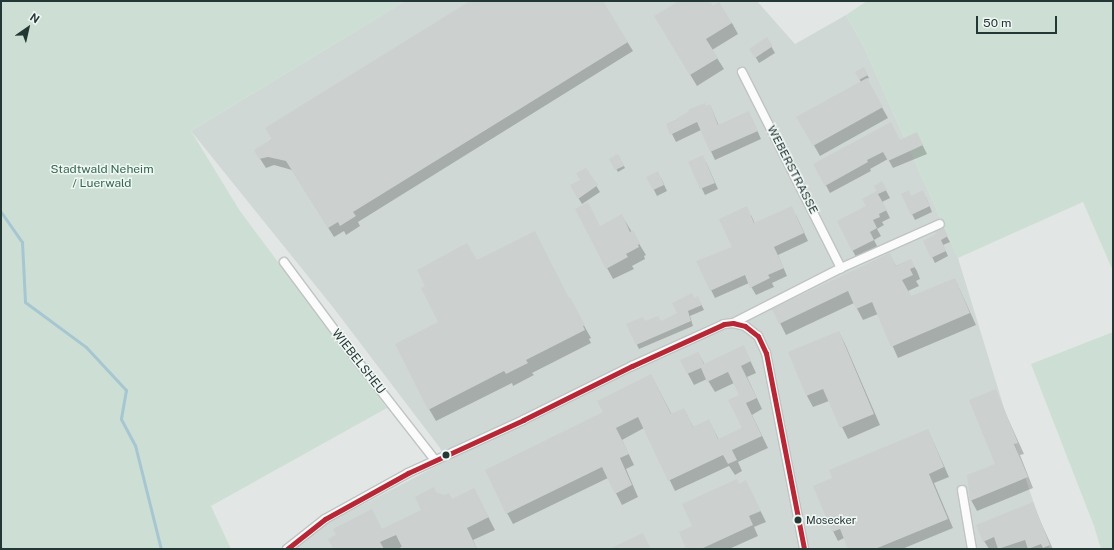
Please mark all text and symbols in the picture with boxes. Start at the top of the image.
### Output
north arrow [8,8,48,48]
scale bar [978,8,1059,34]
text: N [28,11,42,25]
text: 50 m [983,16,1011,30]
street label: WEBERSTRASSE [763,123,821,217]
park label: Stadtwald Neheim / Luerwald [50,163,154,191]
street label: WIEBELSHEU [328,327,388,397]
unlabelled marker [441,450,451,460]
place label: Mosecker [806,513,856,527]
marker: Mosecker [793,515,803,525]

